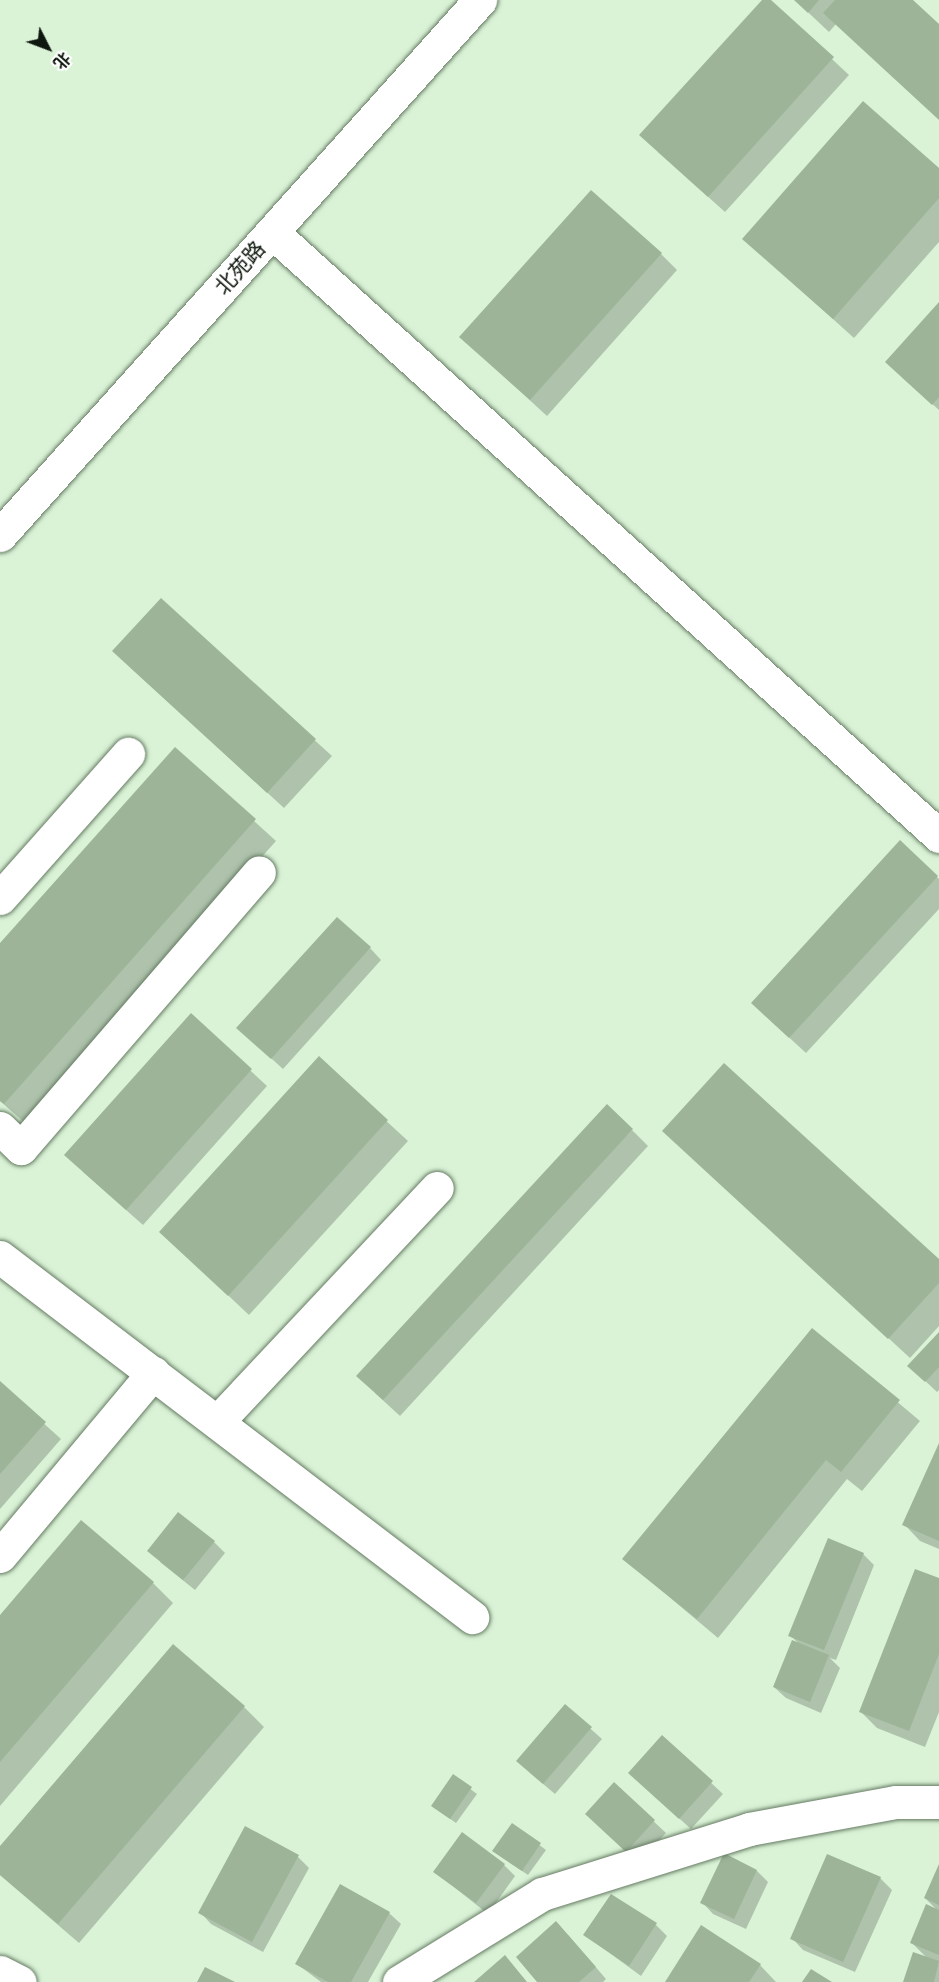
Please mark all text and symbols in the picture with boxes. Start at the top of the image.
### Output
north arrow [18,18,78,78]
text: 北 [48,47,75,73]
street label: 北苑路 [210,236,270,300]

